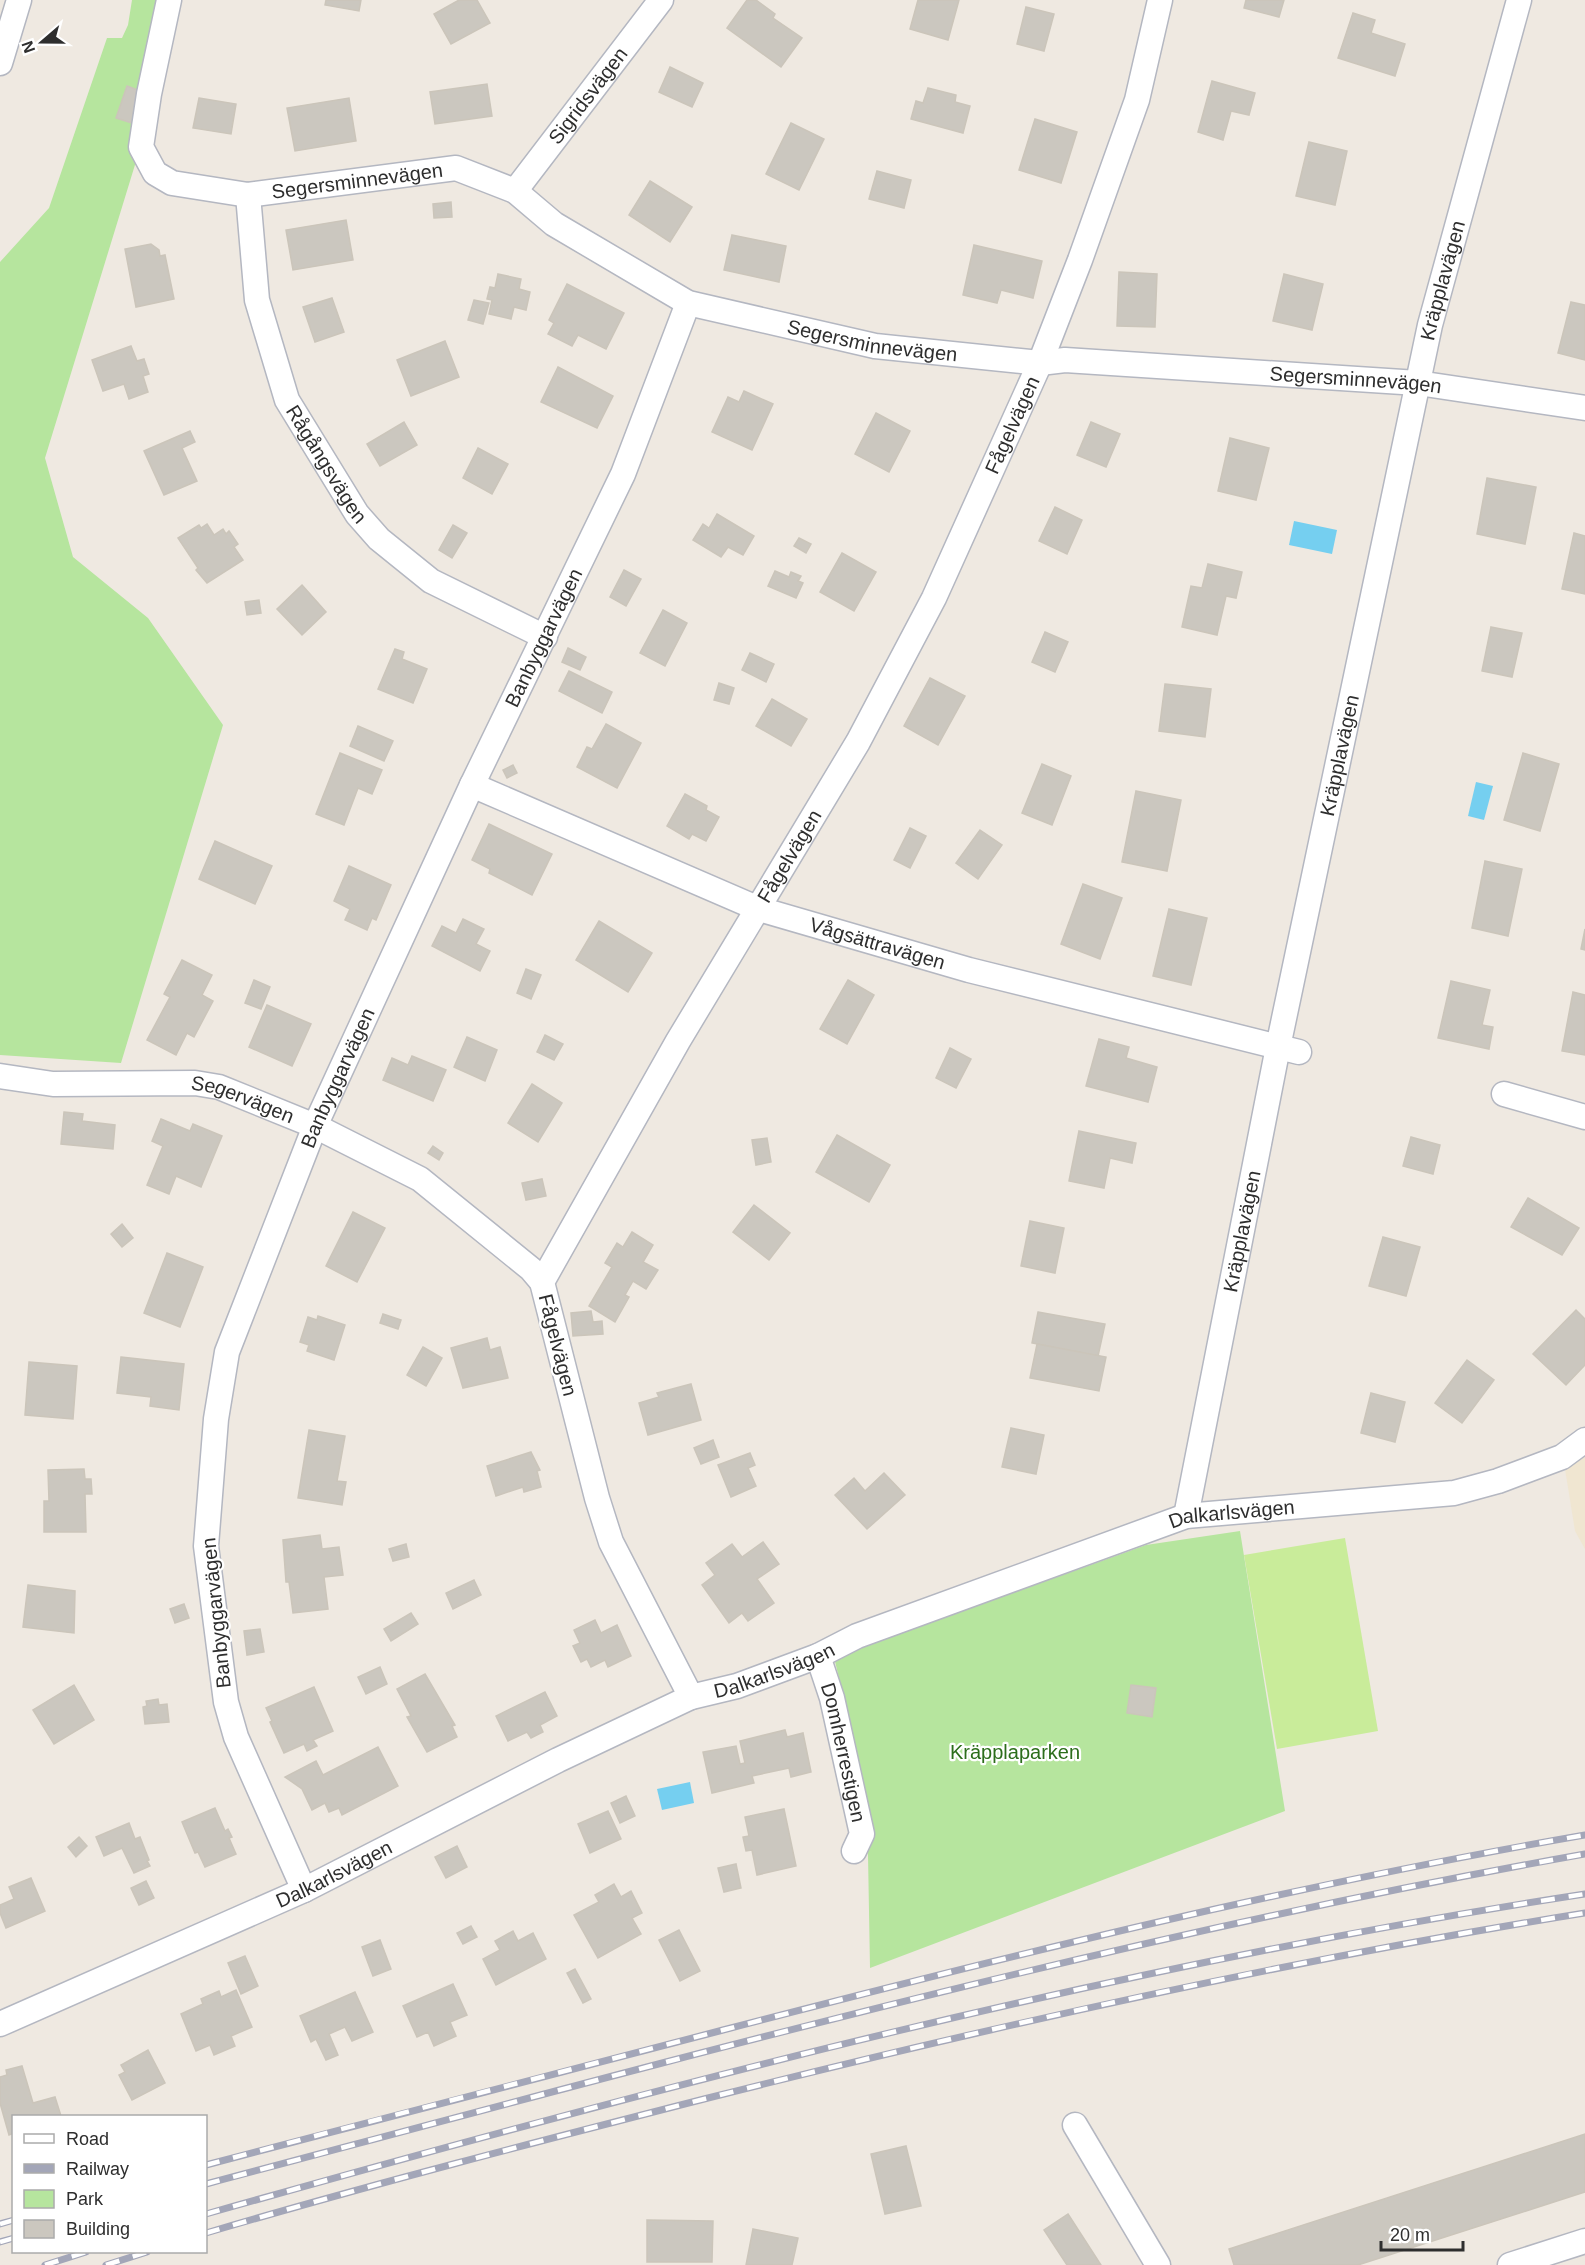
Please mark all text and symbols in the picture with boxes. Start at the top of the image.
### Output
north arrow [12,12,72,72]
text: N [18,39,38,55]
street label: Sigridsvägen [544,43,632,148]
street label: Segersminnevägen [270,159,444,203]
street label: Kräpplavägen [1416,218,1469,342]
street label: Segersminnevägen [785,315,958,365]
street label: Segersminnevägen [1269,362,1443,397]
street label: Fågelvägen [981,373,1044,477]
street label: Rågångsvägen [282,401,371,528]
street label: Banbyggarvägen [501,565,586,711]
street label: Kräpplavägen [1316,693,1363,818]
street label: Fågelvägen [753,806,826,907]
street label: Vågsättravägen [807,913,948,974]
street label: Banbyggarvägen [297,1004,379,1151]
street label: Segervägen [190,1072,297,1127]
street label: Kräpplavägen [1219,1169,1265,1294]
street label: Fågelvägen [535,1292,581,1398]
street label: Dalkarlsvägen [1165,1496,1296,1532]
street label: Banbyggarvägen [197,1537,235,1689]
street label: Dalkarlsvägen [712,1638,838,1702]
street label: Domherrestigen [817,1680,870,1824]
park label: Kräpplaparken [950,1741,1080,1763]
street label: Dalkarlsvägen [272,1836,396,1912]
legend [12,2115,207,2253]
text: Road [66,2129,109,2149]
text: Railway [66,2159,129,2179]
text: Park [66,2189,104,2209]
scale bar [1381,2214,1464,2252]
text: Building [66,2219,130,2239]
text: 20 m [1390,2225,1430,2245]

